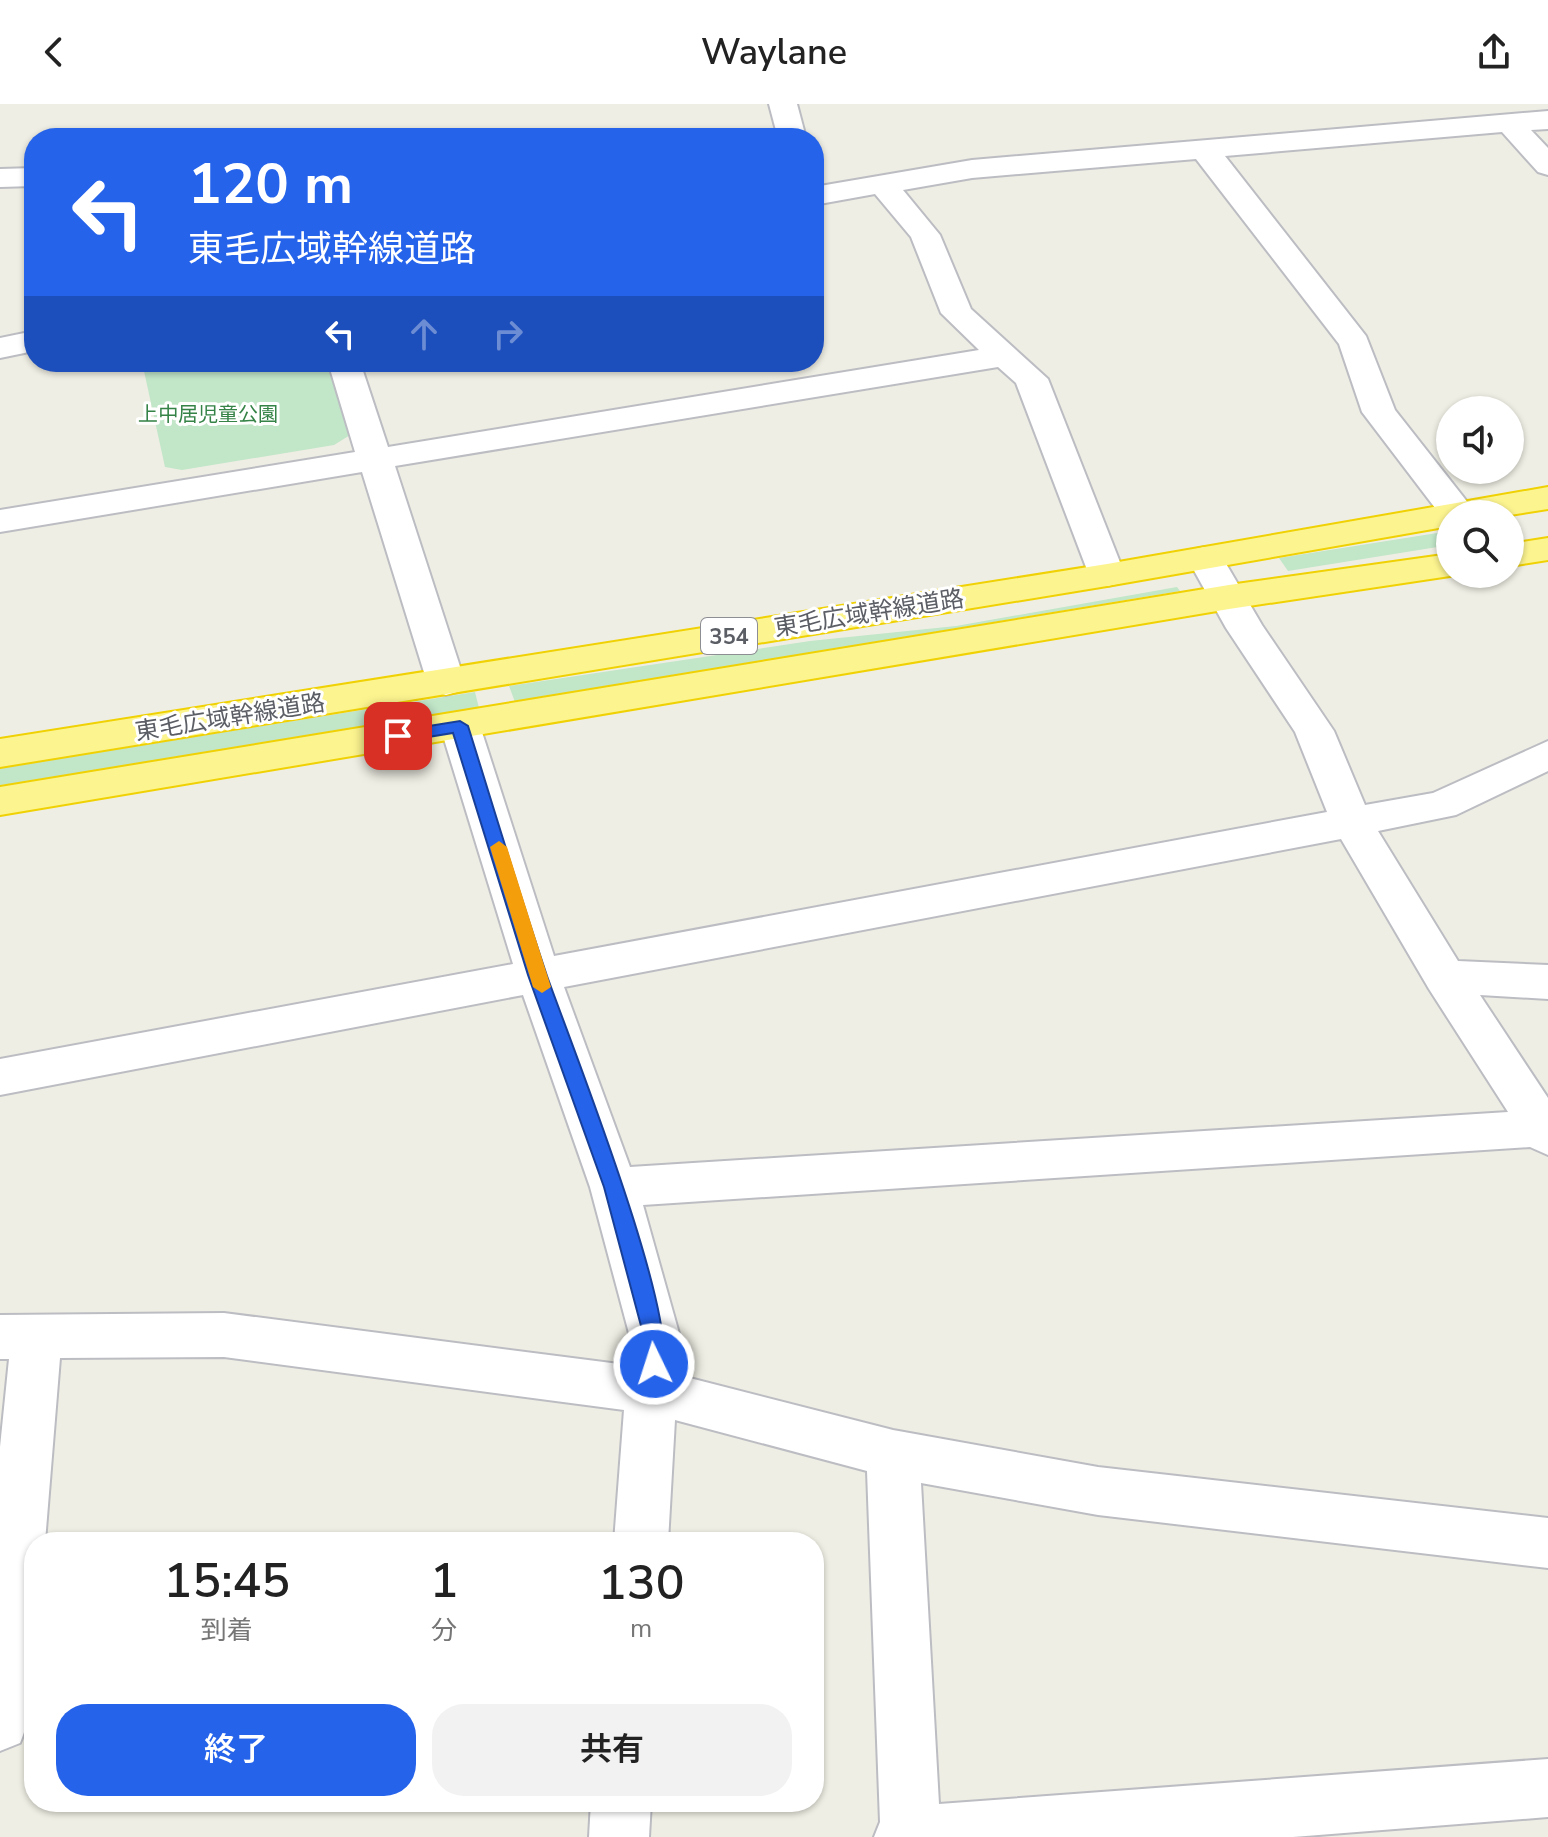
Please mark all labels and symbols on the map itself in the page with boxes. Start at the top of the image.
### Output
park label: 上中居児童公園 [138,401,278,428]
street label: 東毛広域幹線道路 [772,582,966,644]
road number: 354 [701,618,757,654]
street label: 東毛広域幹線道路 [133,686,327,748]
pin [364,702,432,770]
position arrow [612,1322,696,1406]

